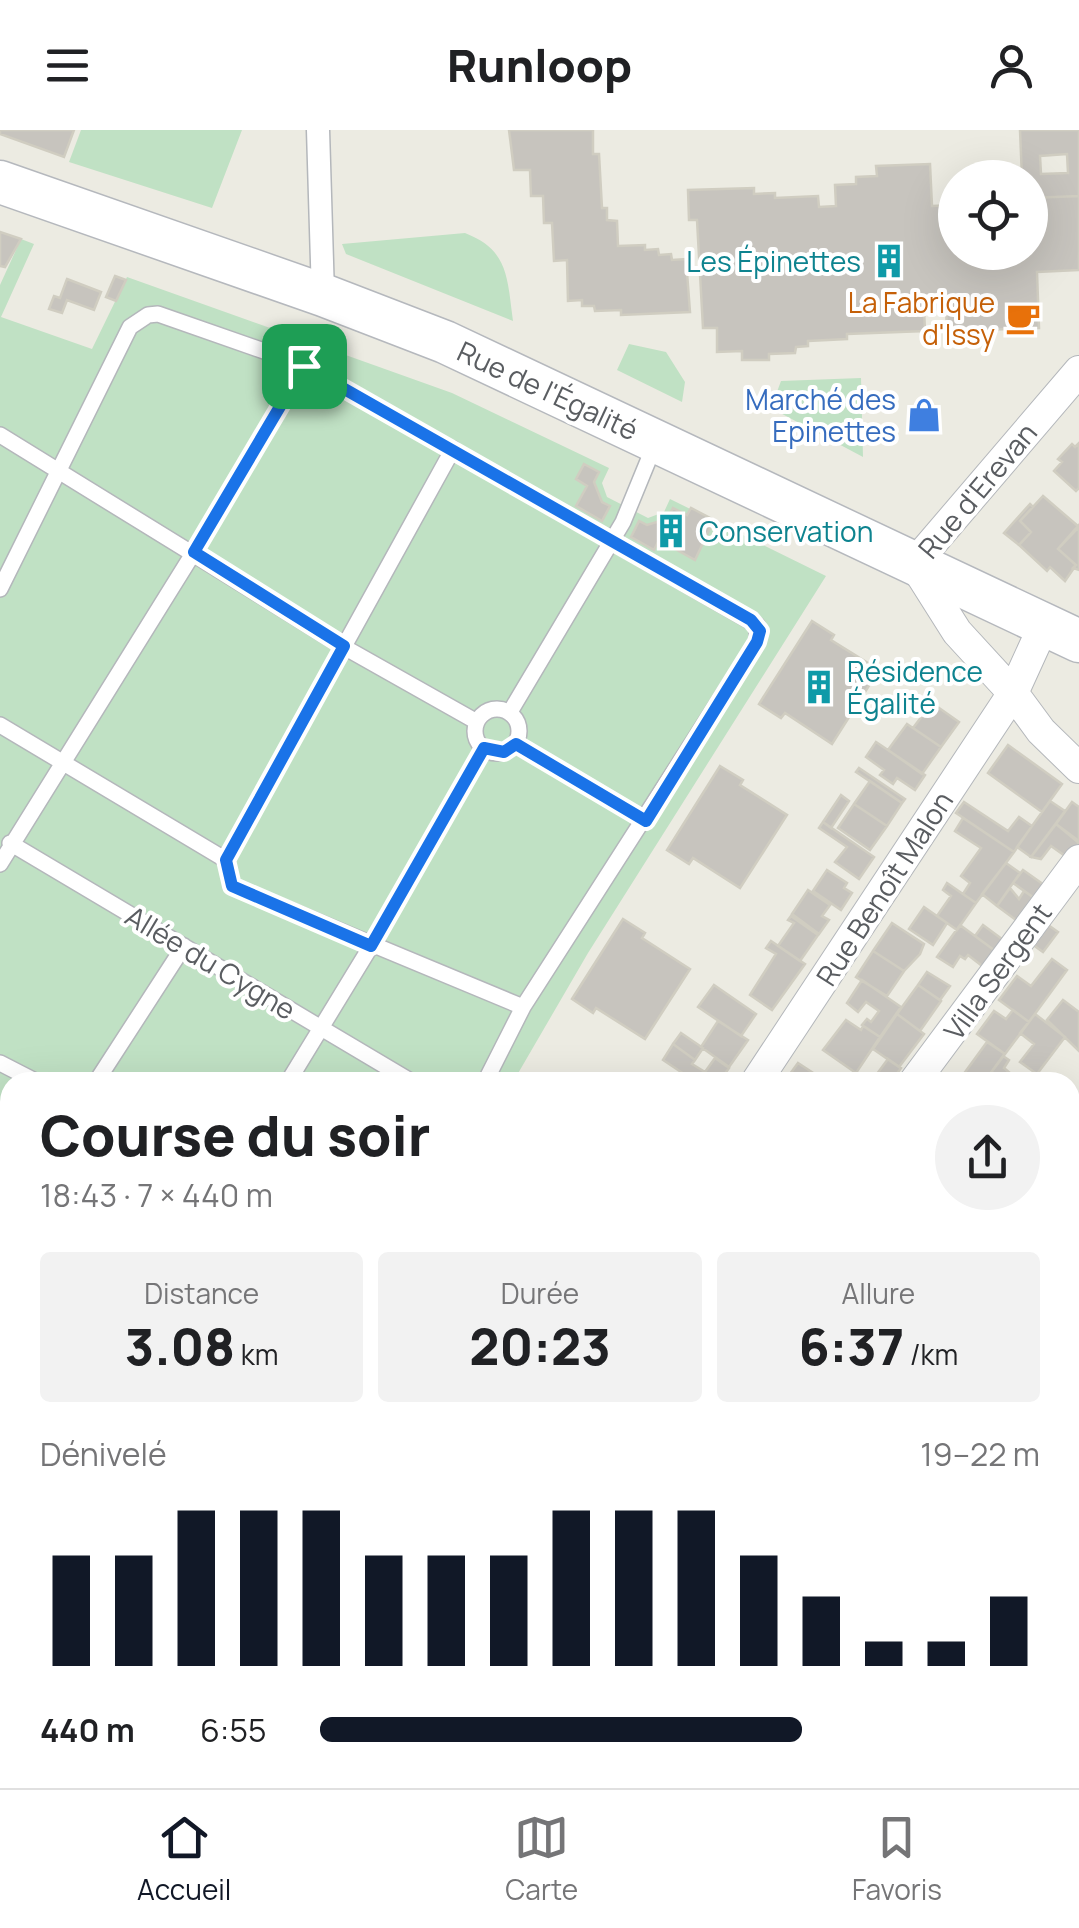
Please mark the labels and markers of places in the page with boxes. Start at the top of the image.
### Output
place label: Les Épinettes [686,242,861,280]
building icon: Les Épinettes [870,242,908,280]
place label: La Fabrique d'Issy [848,283,995,353]
cafe icon: La Fabrique d'Issy [1004,299,1042,337]
pin [262,324,347,409]
place label: Marché des Epinettes [745,380,896,450]
shop icon: Marché des Epinettes [905,396,943,434]
building icon: Conservation [652,512,690,550]
place label: Conservation [699,512,873,550]
place label: Résidence Égalité [847,652,983,722]
building icon: Résidence Égalité [800,668,838,706]

